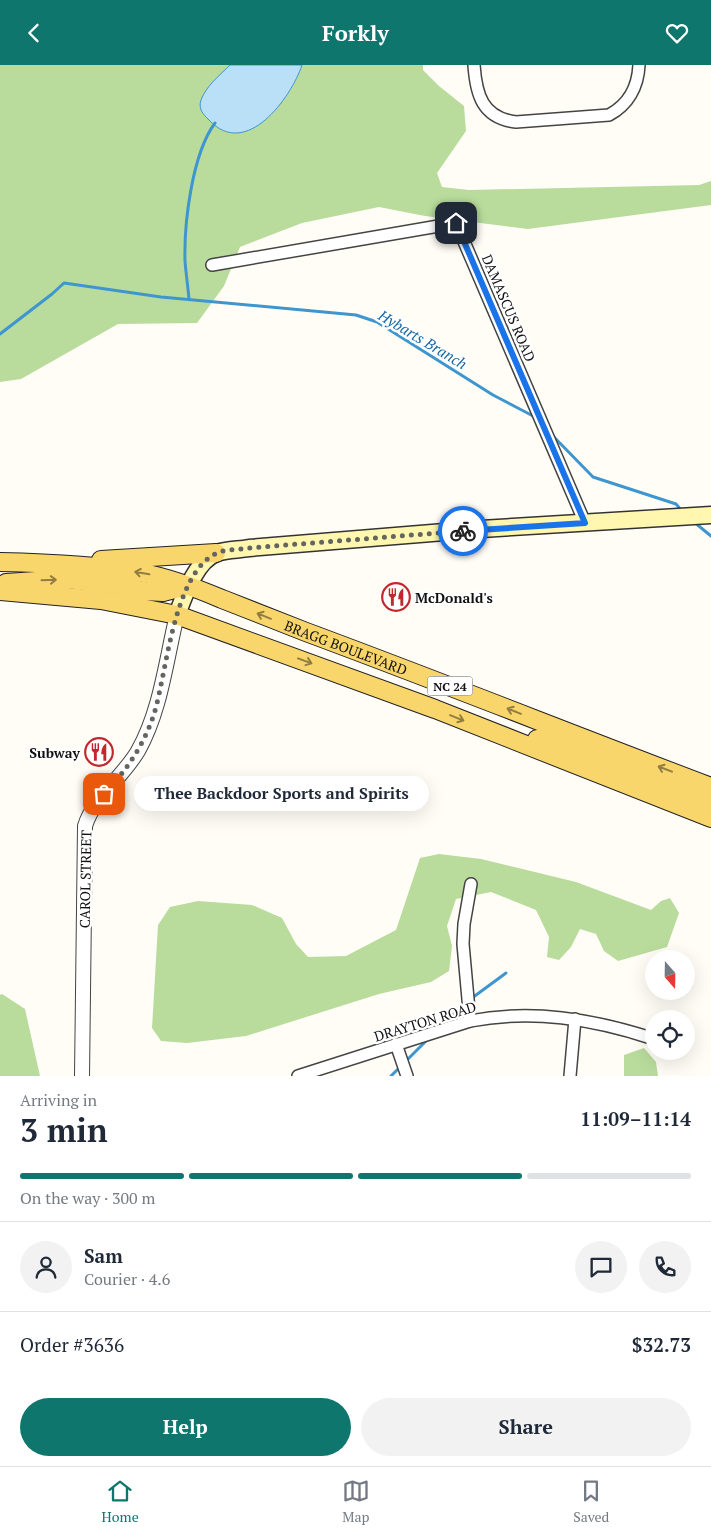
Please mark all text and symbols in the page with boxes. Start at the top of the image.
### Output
text: Forkly [322,18,389,47]
icon: back [20,19,48,47]
icon: heart [663,19,691,47]
pin [435,202,477,244]
icon: home [442,209,470,237]
street label: DAMASCUS ROAD [478,251,540,365]
water label: Hybarts Branch [374,304,471,373]
courier [438,506,488,556]
icon: bike [449,517,477,545]
one-way arrow [134,568,150,578]
one-way arrow [40,575,56,584]
restaurant icon: McDonald's [381,582,411,612]
place label: McDonald's [415,588,493,607]
one-way arrow [257,610,272,620]
street label: BRAGG BOULEVARD [282,615,410,679]
one-way arrow [297,657,312,666]
road number: NC 24 [428,677,472,695]
one-way arrow [507,706,522,715]
one-way arrow [449,714,464,723]
restaurant icon: Subway [84,737,114,767]
place label: Subway [29,743,81,762]
one-way arrow [658,764,673,773]
pin [83,773,125,815]
callout: Thee Backdoor Sports and Spirits [134,777,429,811]
icon: bag [90,780,118,808]
text: Thee Backdoor Sports and Spirits [154,782,409,804]
street label: CAROL STREET [75,829,95,928]
north arrow [645,950,695,1000]
map controls [645,950,695,1060]
street label: DRAYTON ROAD [372,996,479,1046]
button: locate [645,1010,695,1060]
text: Arriving in [20,1089,97,1111]
text: 11:09–11:14 [580,1106,691,1131]
text: 3 min [20,1109,108,1151]
text: On the way · 300 m [20,1187,155,1209]
button: person [20,1241,72,1293]
button: chat [575,1241,627,1293]
button: phone [639,1241,691,1293]
text: Sam [84,1243,123,1268]
text: Courier · 4.6 [84,1268,170,1290]
text: Order #3636 [20,1332,124,1357]
text: $32.73 [632,1332,691,1357]
button: Help [20,1398,351,1456]
button: Share [361,1398,691,1456]
tab: Home [102,1477,139,1526]
tab: Map [342,1477,370,1526]
tab: Saved [573,1477,609,1526]

